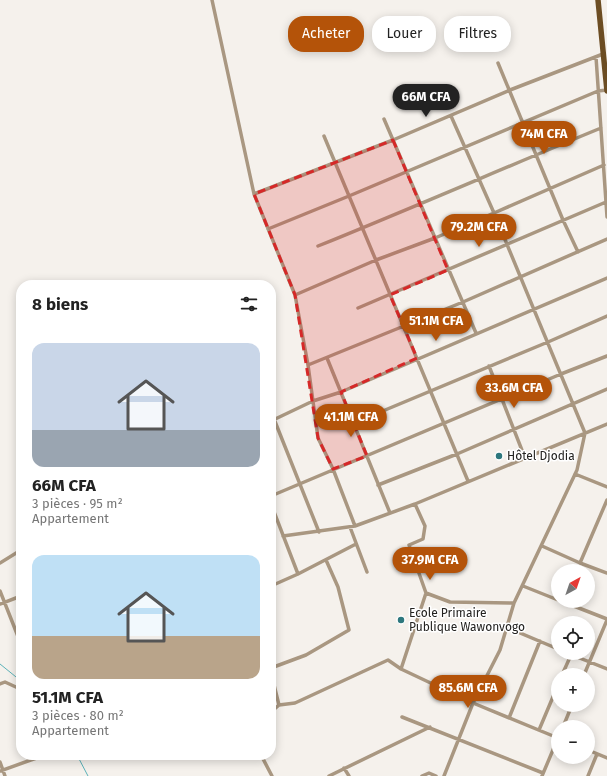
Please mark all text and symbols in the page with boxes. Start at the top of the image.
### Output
chip: Acheter [288,16,364,52]
chip: Louer [372,16,436,52]
chip: Filtres [444,16,511,52]
pin: 66M CFA [389,84,463,118]
text: 66M CFA [402,89,450,104]
pin: 74M CFA [507,121,581,155]
text: 74M CFA [520,126,568,141]
pin: 79.2M CFA [433,214,525,248]
text: 79.2M CFA [450,219,508,234]
icon: filters [238,293,260,315]
text: 8 biens [32,294,88,315]
pin: 51.1M CFA [390,308,482,342]
text: 51.1M CFA [409,313,463,328]
icon: home [110,369,182,441]
pin: 33.6M CFA [468,375,560,409]
text: 33.6M CFA [485,380,543,395]
pin: 41.1M CFA [305,404,397,438]
text: 41.1M CFA [324,409,378,424]
place label: Hôtel Djodia [507,449,575,463]
marker: Hôtel Djodia [494,451,504,461]
text: 66M CFA [32,475,96,496]
text: 3 pièces · 95 m² [32,496,123,511]
text: Appartement [32,511,109,526]
pin: 37.9M CFA [384,547,476,581]
text: 37.9M CFA [401,552,459,567]
north arrow [551,564,595,608]
map controls [551,564,595,764]
icon: home [110,581,182,653]
place label: Ecole Primaire Publique Wawonvogo [409,606,525,634]
marker: Ecole Primaire Publique Wawonvogo [396,615,406,625]
button: locate [551,616,595,660]
button: + [551,668,595,712]
pin: 85.6M CFA [422,675,514,709]
text: 85.6M CFA [439,680,497,695]
text: 51.1M CFA [32,687,103,708]
text: 3 pièces · 80 m² [32,708,124,723]
button: − [551,720,595,764]
text: Appartement [32,723,109,738]

